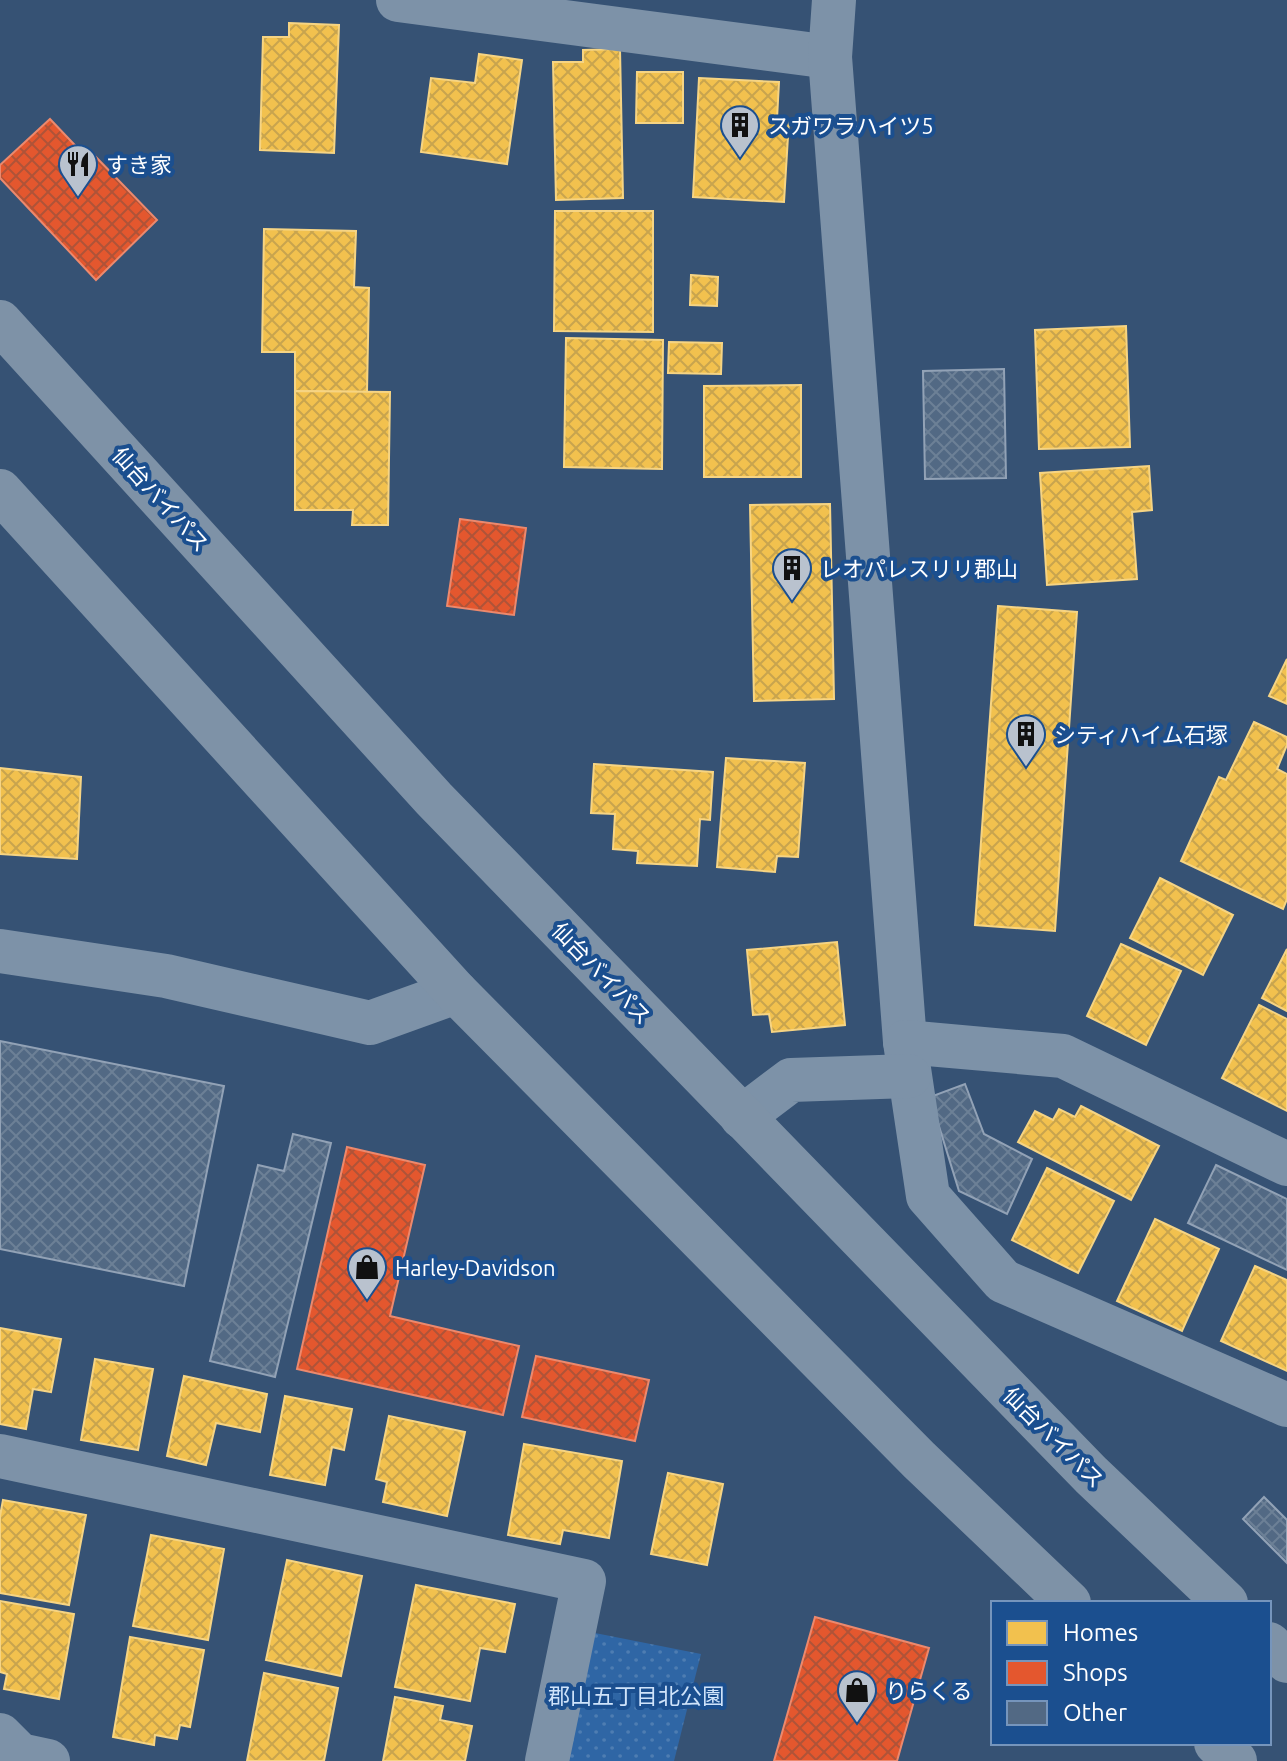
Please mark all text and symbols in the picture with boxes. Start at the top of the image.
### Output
building icon: スガワラハイツ5 [719,104,761,159]
place label: スガワラハイツ5 [768,113,934,138]
restaurant icon: すき家 [57,143,99,198]
place label: すき家 [106,152,172,177]
street label: 仙台バイパス [108,442,214,556]
building icon: レオパレスリリ郡山 [771,547,813,602]
place label: レオパレスリリ郡山 [820,556,1018,581]
building icon: シティハイム石塚 [1005,713,1047,768]
place label: シティハイム石塚 [1054,722,1228,747]
street label: 仙台バイパス [547,917,657,1029]
shop icon: Harley-Davidson [346,1246,388,1301]
place label: Harley-Davidson [395,1255,556,1280]
street label: 仙台バイパス [999,1382,1109,1492]
legend [991,1601,1271,1745]
text: Homes [1063,1619,1138,1646]
text: Shops [1063,1659,1128,1686]
shop icon: りらくる [836,1669,878,1724]
place label: りらくる [885,1678,973,1703]
park label: 郡山五丁目北公園 [548,1683,724,1708]
text: Other [1063,1699,1127,1726]

